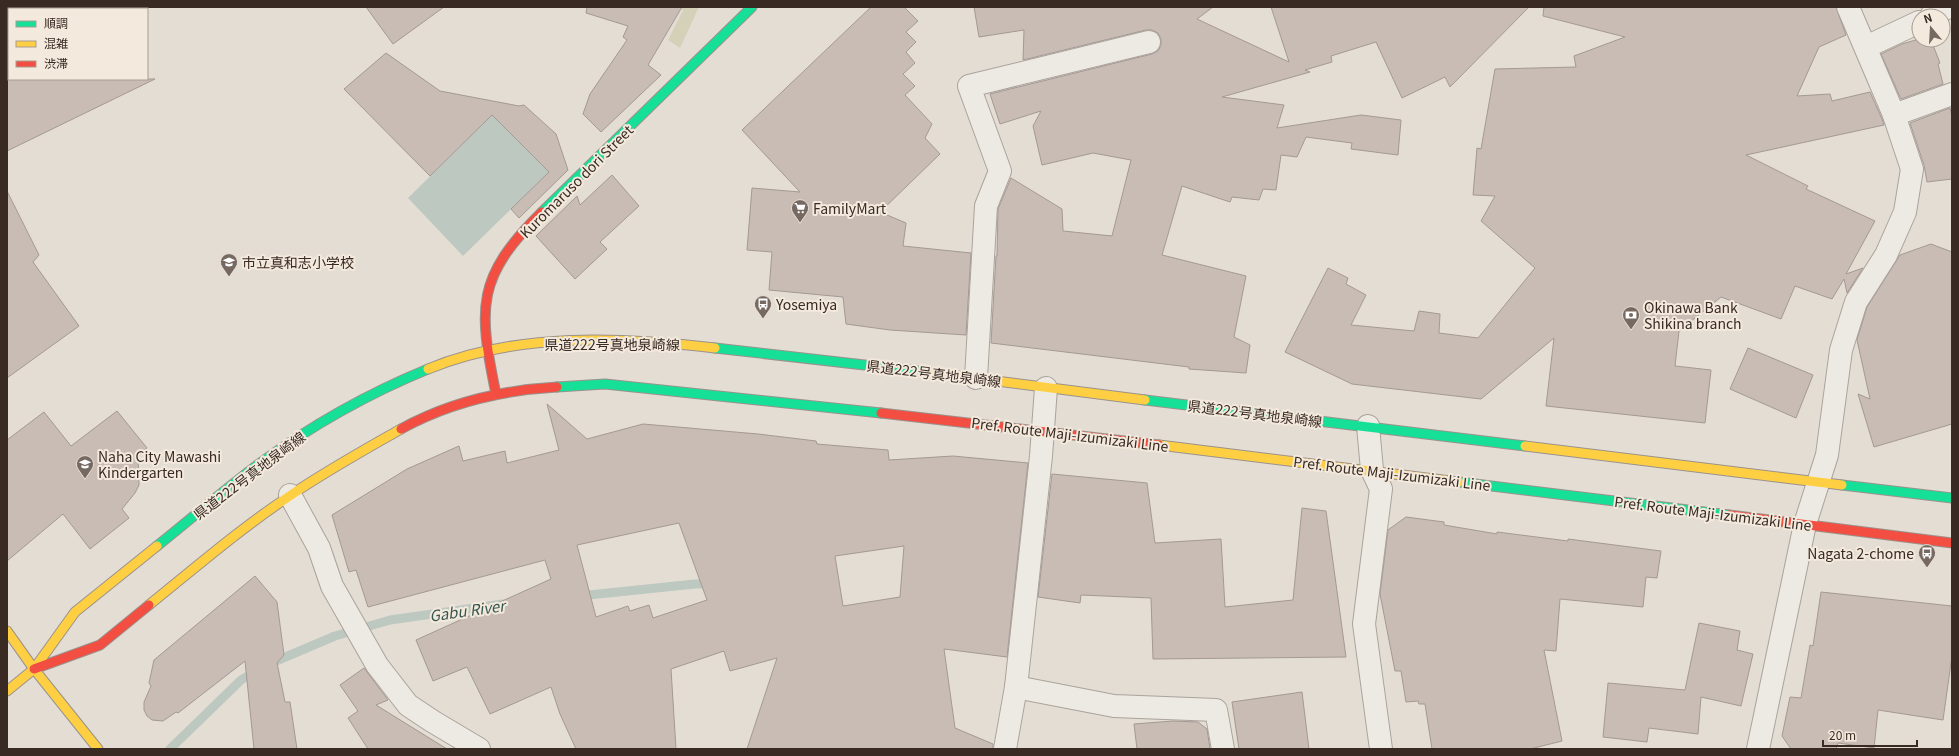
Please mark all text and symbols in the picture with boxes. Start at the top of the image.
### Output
legend [8,8,148,80]
north arrow [1911,8,1951,48]
text: N [1921,9,1934,26]
text: 順調 [44,14,68,31]
text: 混雑 [44,34,68,51]
text: 渋滞 [44,54,68,71]
street label: Kuromaruso dori Street [515,119,638,242]
supermarket icon: FamilyMart [790,198,810,223]
place label: FamilyMart [813,198,887,218]
school or university icon: 市立真和志小学校 [219,252,239,277]
place label: 市立真和志小学校 [242,252,354,272]
bus stop icon: Yosemiya [753,294,773,319]
place label: Yosemiya [775,294,837,314]
place label: Okinawa Bank Shikina branch [1644,297,1742,333]
bank icon: Okinawa Bank Shikina branch [1621,305,1641,330]
street label: 県道222号真地泉崎線 [544,334,680,354]
street label: 県道222号真地泉崎線 [866,355,1002,391]
street label: 県道222号真地泉崎線 [1187,395,1323,431]
street label: Pref. Route Maji-Izumizaki Line [970,412,1170,456]
street label: 県道222号真地泉崎線 [189,426,309,524]
place label: Naha City Mawashi Kindergarten [98,446,221,482]
street label: Pref. Route Maji-Izumizaki Line [1292,451,1492,495]
school or university icon: Naha City Mawashi Kindergarten [75,454,95,479]
street label: Pref. Route Maji-Izumizaki Line [1613,491,1813,535]
place label: Nagata 2-chome [1807,543,1914,563]
bus stop icon: Nagata 2-chome [1917,543,1937,568]
water label: Gabu River [428,594,508,626]
scale bar [1823,722,1917,748]
text: 20 m [1829,726,1856,743]

